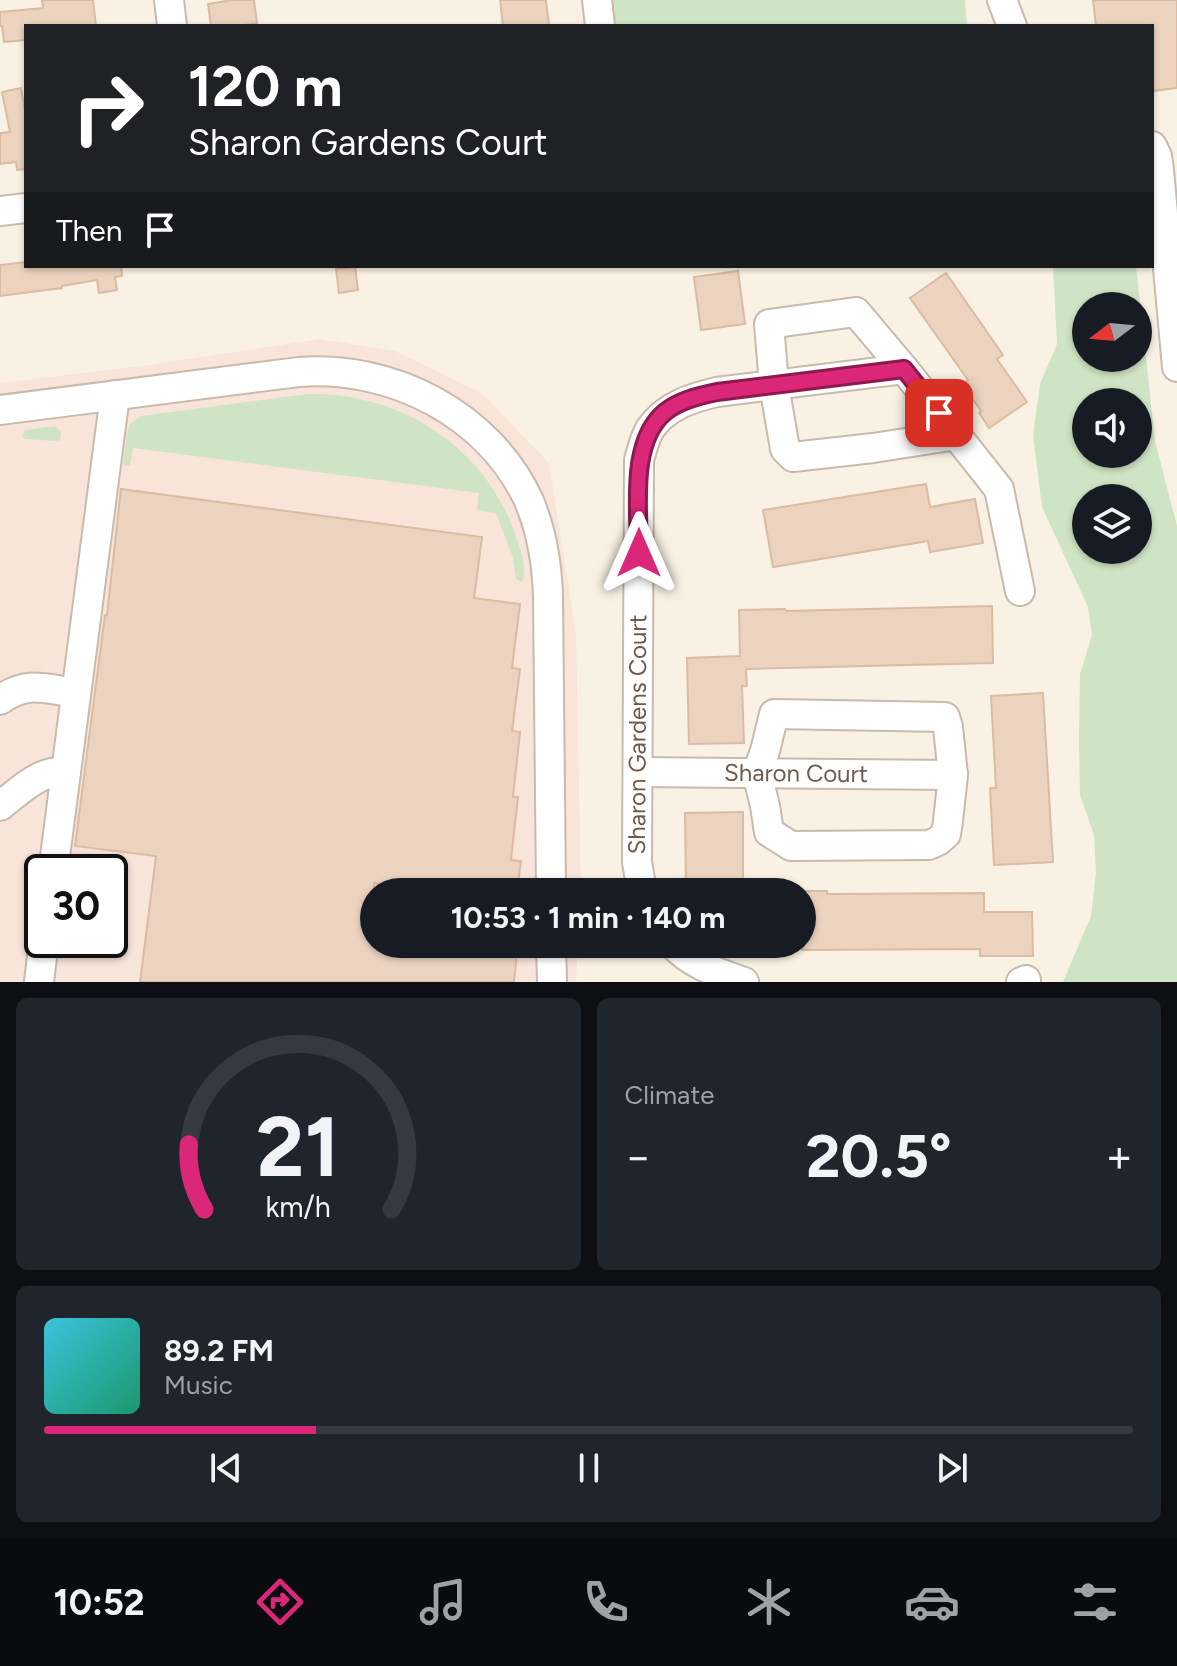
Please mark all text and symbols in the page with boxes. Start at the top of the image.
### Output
text: 120 m [188,53,343,120]
icon: right [56,56,160,160]
text: Sharon Gardens Court [188,121,548,164]
icon: arrive [138,208,182,252]
text: Then [56,212,122,249]
north arrow [1072,292,1152,372]
map controls [1072,292,1152,564]
pin [905,379,973,447]
button: sound [1072,388,1152,468]
icon: arrive [917,391,961,435]
button: layers [1072,484,1152,564]
position arrow [597,511,681,595]
street label: Sharon Gardens Court [622,614,652,854]
street label: Sharon Court [724,758,868,788]
speed limit sign: 30 [24,854,128,958]
text: 10:53 · 1 min · 140 m [451,899,725,936]
text: Climate [625,1079,714,1111]
text: 21 [257,1097,340,1197]
text: 20.5° [806,1120,952,1192]
text: − [625,1130,652,1183]
text: + [1106,1130,1133,1183]
text: km/h [266,1190,331,1224]
text: 89.2 FM [164,1332,274,1369]
text: Music [164,1369,233,1401]
icon: previous [204,1446,248,1490]
icon: pause [567,1446,611,1490]
icon: next [930,1446,974,1490]
icon: directions [252,1574,308,1630]
icon: music [415,1574,471,1630]
icon: phone [578,1574,634,1630]
icon: climate [741,1574,797,1630]
icon: car [904,1574,960,1630]
icon: filters [1067,1574,1123,1630]
text: 10:52 [54,1581,145,1624]

